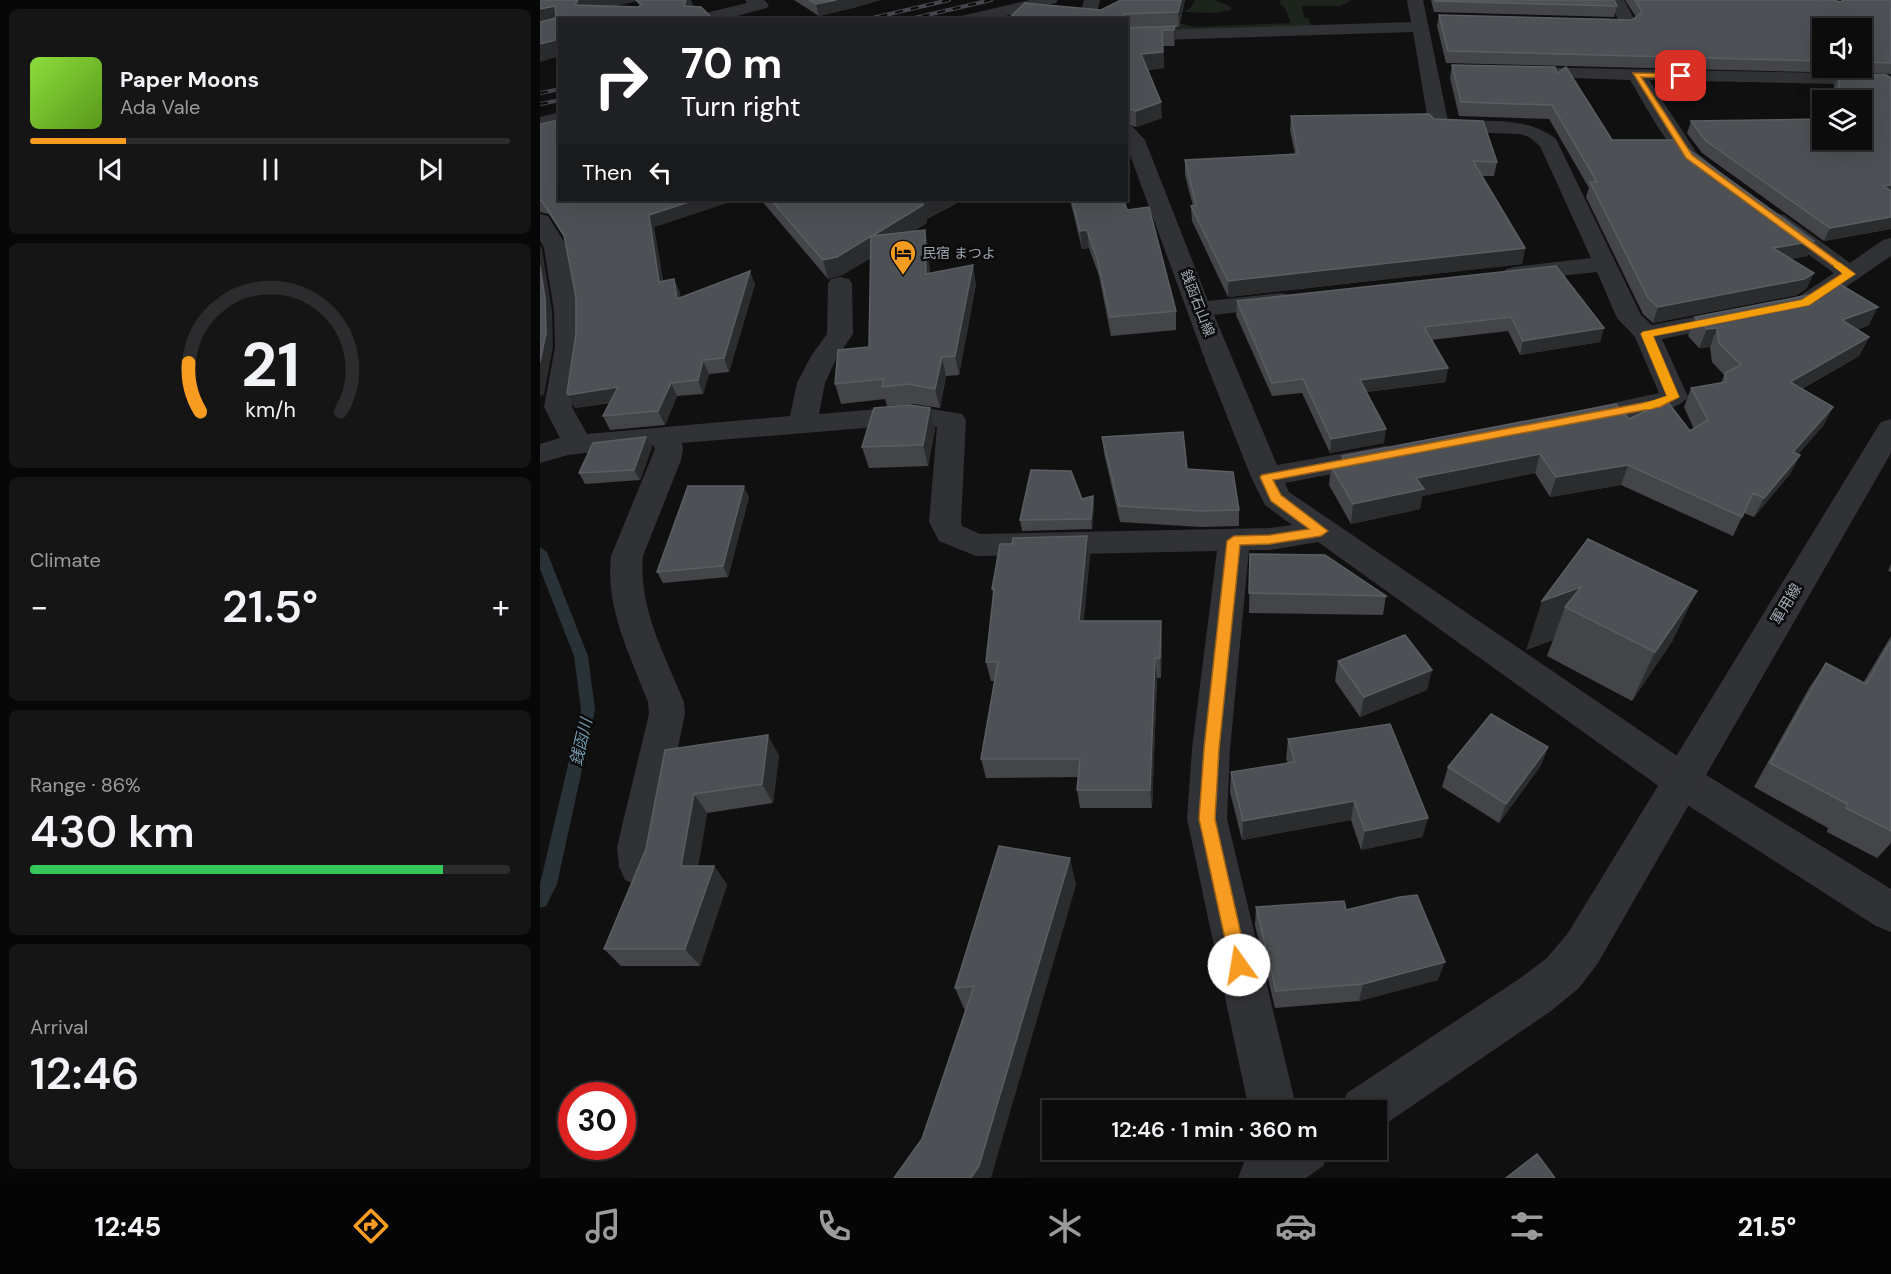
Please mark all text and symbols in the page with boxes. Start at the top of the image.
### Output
map controls [1812,18,1872,150]
button: sound [1812,18,1872,78]
text: 70 m [681,36,782,91]
icon: right [582,42,660,120]
pin [1655,50,1706,101]
icon: arrive [1664,59,1697,92]
text: Paper Moons [120,65,259,94]
text: Turn right [681,89,801,124]
button: layers [1812,90,1872,150]
text: Ada Vale [120,94,200,120]
icon: previous [94,153,127,186]
icon: pause [254,153,287,186]
icon: next [414,153,447,186]
icon: left [644,156,677,189]
text: Then [582,158,632,187]
hotel icon: 民宿 まつよ [888,238,918,276]
place label: 民宿 まつよ [922,244,996,262]
street label: 銭函石山線 [1177,267,1219,339]
text: 21 [241,324,299,405]
text: km/h [245,397,295,425]
text: Climate [30,547,101,573]
text: 21.5° [222,577,318,636]
street label: 軍用線 [1766,580,1806,628]
text: − [30,585,48,628]
text: + [492,585,510,628]
water label: 銭函川 [565,714,597,768]
text: Range · 86% [30,772,141,798]
text: 430 km [30,802,195,861]
position arrow [1207,933,1271,997]
text: Arrival [30,1014,88,1040]
text: 12:46 [30,1044,140,1103]
speed limit sign: 30 [558,1082,636,1160]
text: 12:46 · 1 min · 360 m [1111,1115,1318,1144]
icon: directions [350,1205,392,1247]
icon: music [582,1205,624,1247]
icon: phone [813,1205,855,1247]
icon: climate [1044,1205,1086,1247]
icon: car [1275,1205,1317,1247]
icon: filters [1506,1205,1548,1247]
text: 12:45 [95,1209,161,1244]
text: 21.5° [1738,1209,1796,1244]

